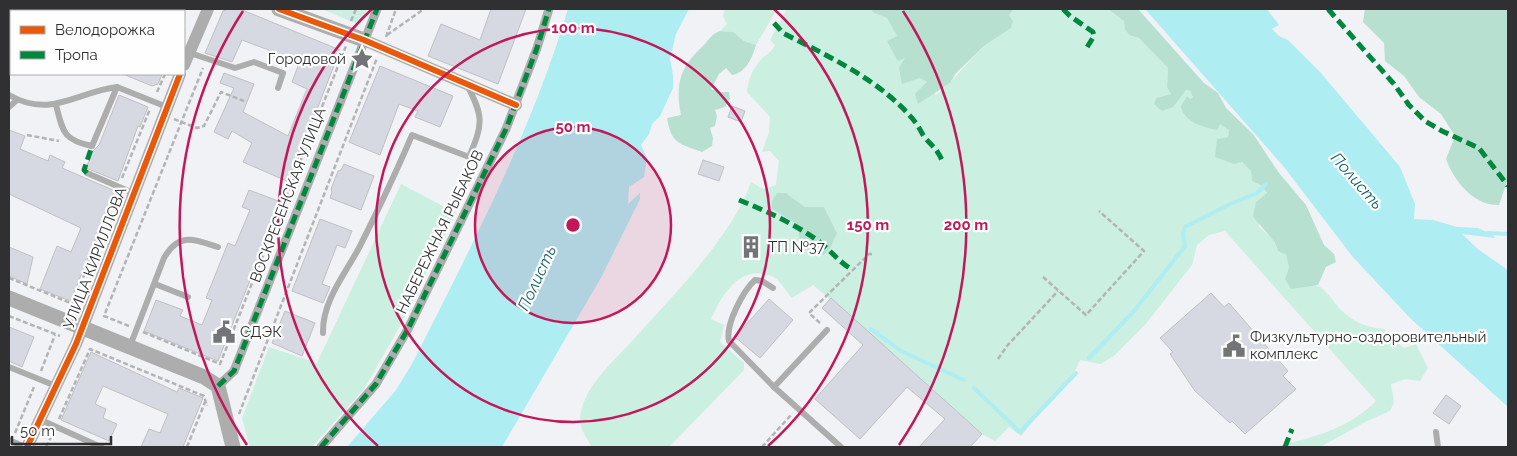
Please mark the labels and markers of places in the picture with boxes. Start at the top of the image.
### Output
place icon: Городовой [349,46,375,72]
place label: Городовой [268,50,346,68]
centre of rings [564,216,582,234]
building icon: ТП №37 [738,234,764,260]
place label: ТП №37 [768,238,825,256]
public building icon: СДЭК [211,319,237,345]
place label: СДЭК [240,323,282,341]
place label: Физкультурно-оздоровительный комплекс [1250,328,1486,363]
public building icon: Физкультурно-оздоровительный комплекс [1221,333,1247,359]

